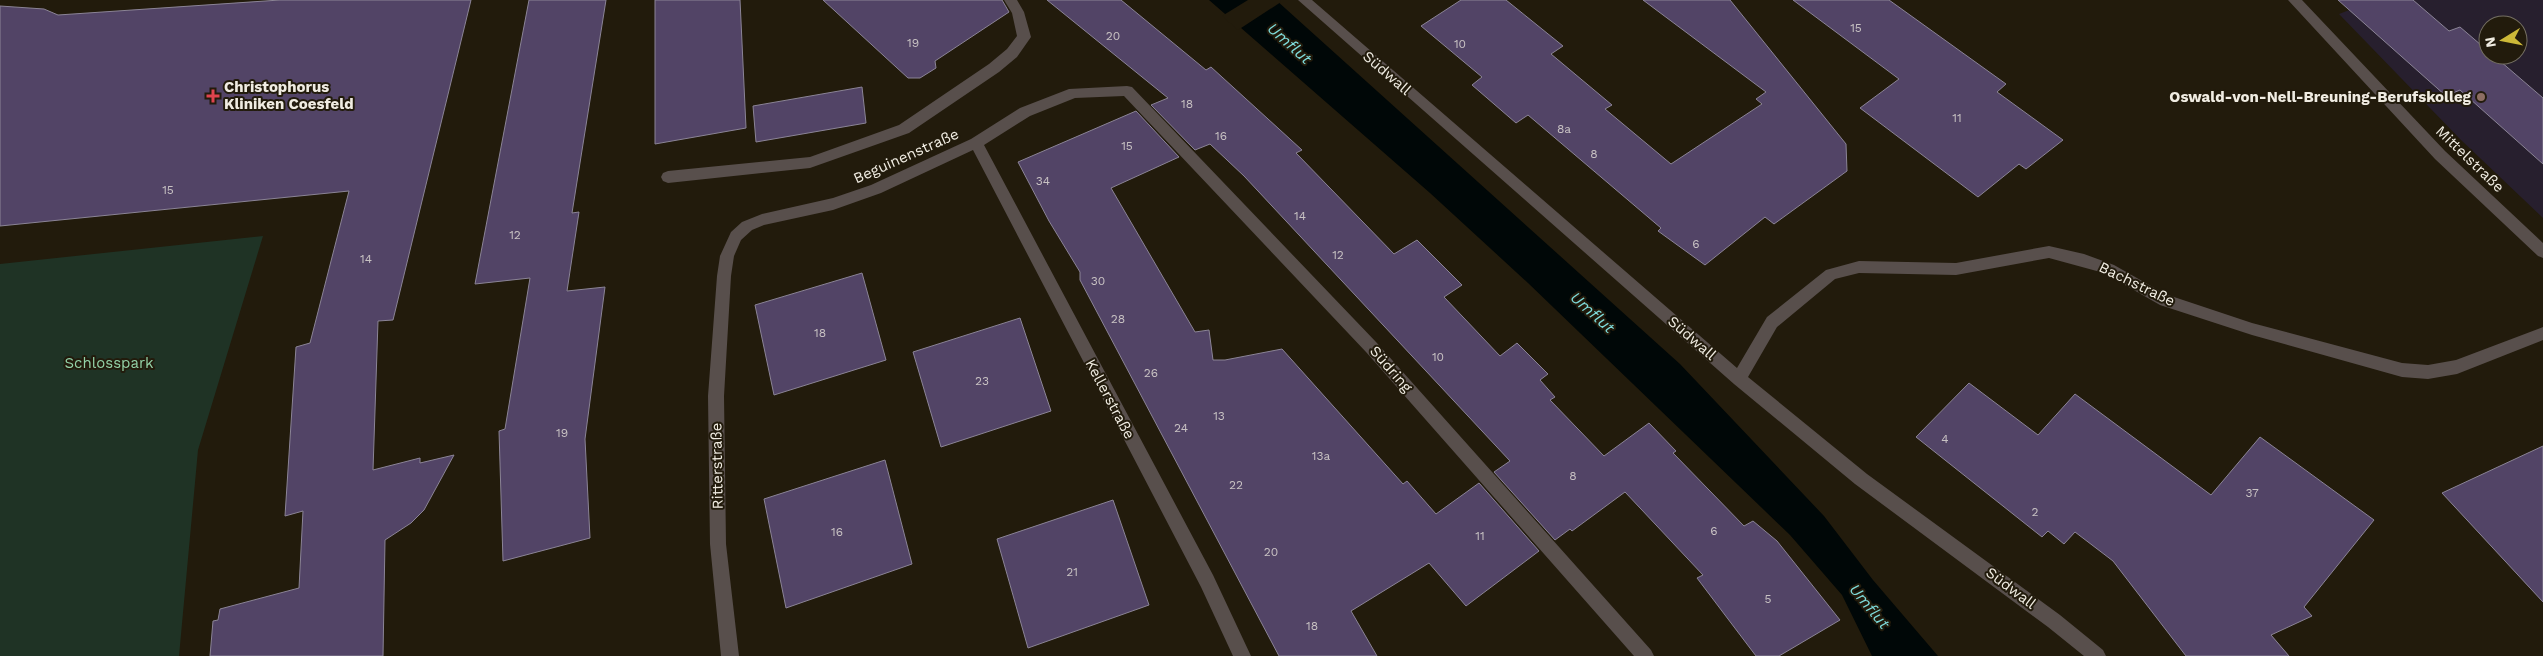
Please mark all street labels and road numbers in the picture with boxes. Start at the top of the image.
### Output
street label: Südwall [1359,47,1415,99]
street label: Mittelstraße [2432,122,2508,196]
street label: Beguinenstraße [851,125,961,187]
street label: Bachstraße [2096,258,2178,310]
street label: Südwall [1664,312,1720,364]
street label: Südring [1366,342,1416,396]
street label: Kellerstraße [1081,356,1139,442]
street label: Ritterstraße [707,423,727,509]
street label: Südwall [1982,563,2040,613]

